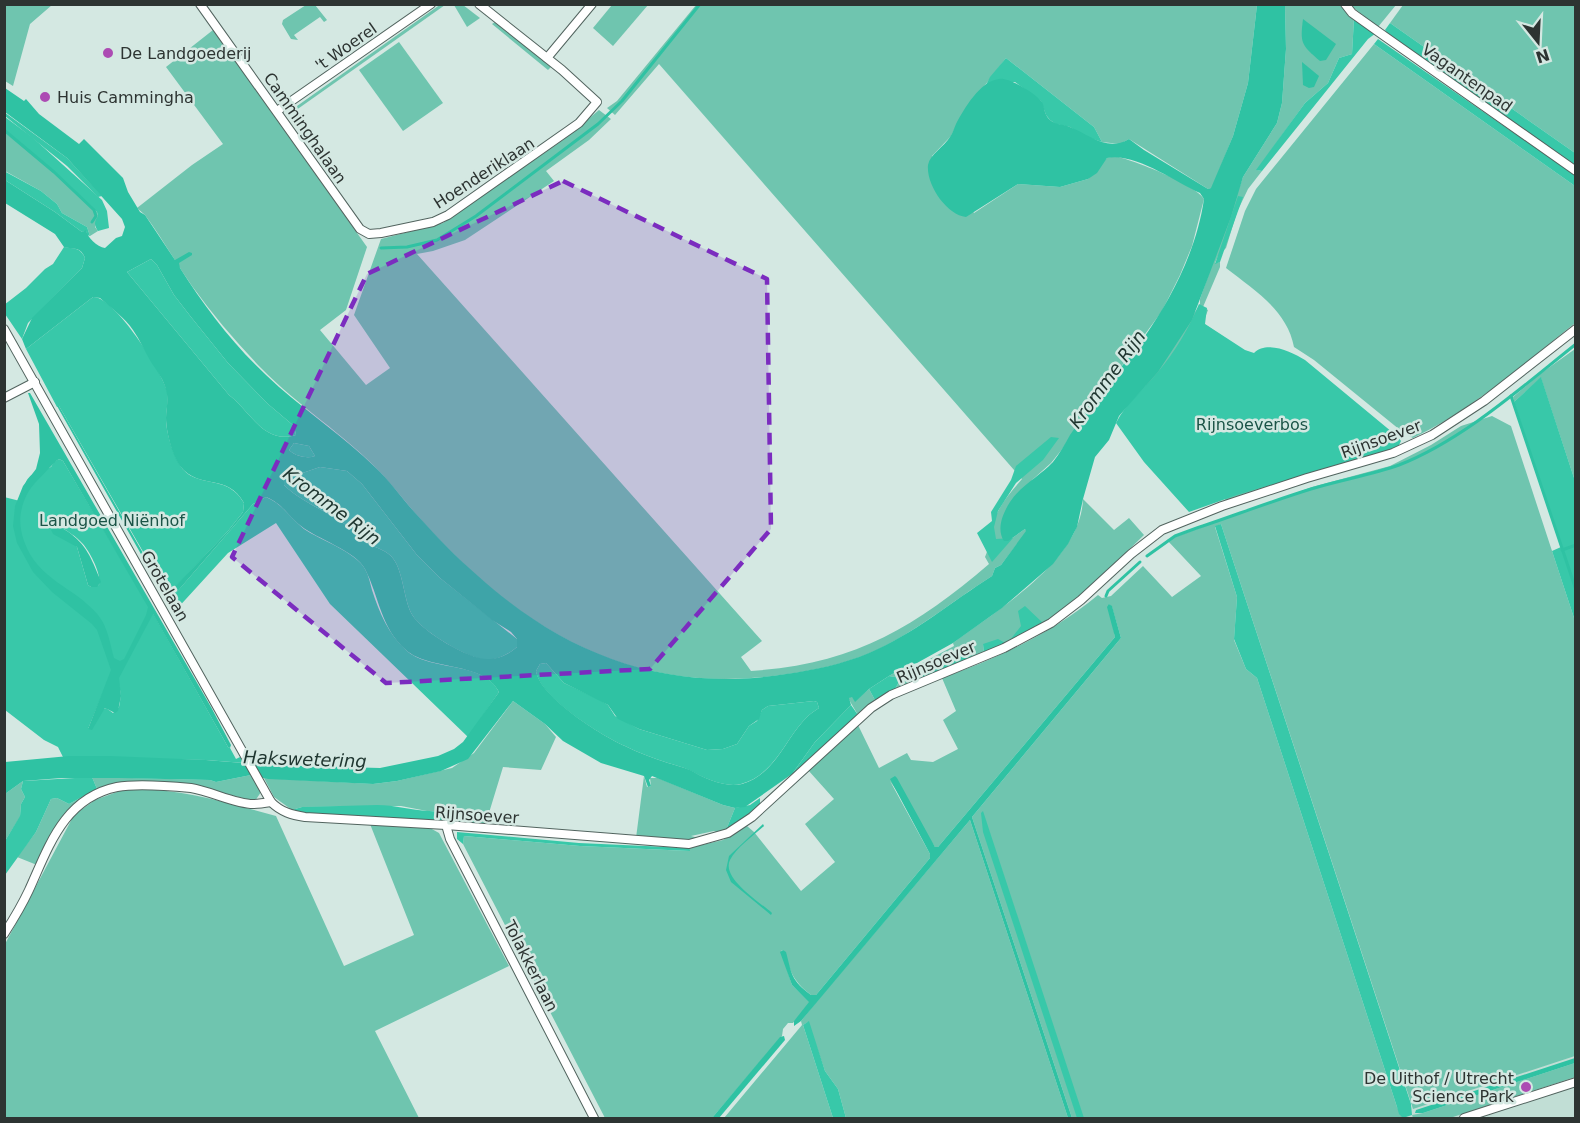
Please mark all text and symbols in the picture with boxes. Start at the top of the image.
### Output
north arrow [1508,12,1568,72]
street label: 't Woerel [312,19,380,75]
street label: Vagantenpad [1418,40,1516,116]
place label: De Landgoederij [120,44,252,63]
text: N [1533,45,1552,67]
marker: De Landgoederij [101,46,115,60]
street label: Camminghalaan [260,69,350,187]
place label: Huis Cammingha [57,88,194,107]
marker: Huis Cammingha [38,90,52,104]
street label: Hoenderiklaan [430,133,538,213]
water label: Kromme Rijn [1064,326,1150,432]
park label: Rijnsoeverbos [1196,415,1308,434]
street label: Rijnsoever [1338,416,1424,462]
water label: Kromme Rijn [279,463,385,549]
park label: Landgoed Niënhof [39,511,185,530]
street label: Grotelaan [137,547,193,625]
street label: Rijnsoever [894,637,979,687]
water label: Hakswetering [243,746,367,772]
street label: Rijnsoever [434,803,520,827]
street label: Tolakkerlaan [499,916,562,1015]
place label: De Uithof / Utrecht Science Park [1364,1069,1515,1106]
marker: De Uithof / Utrecht Science Park [1519,1080,1533,1094]

